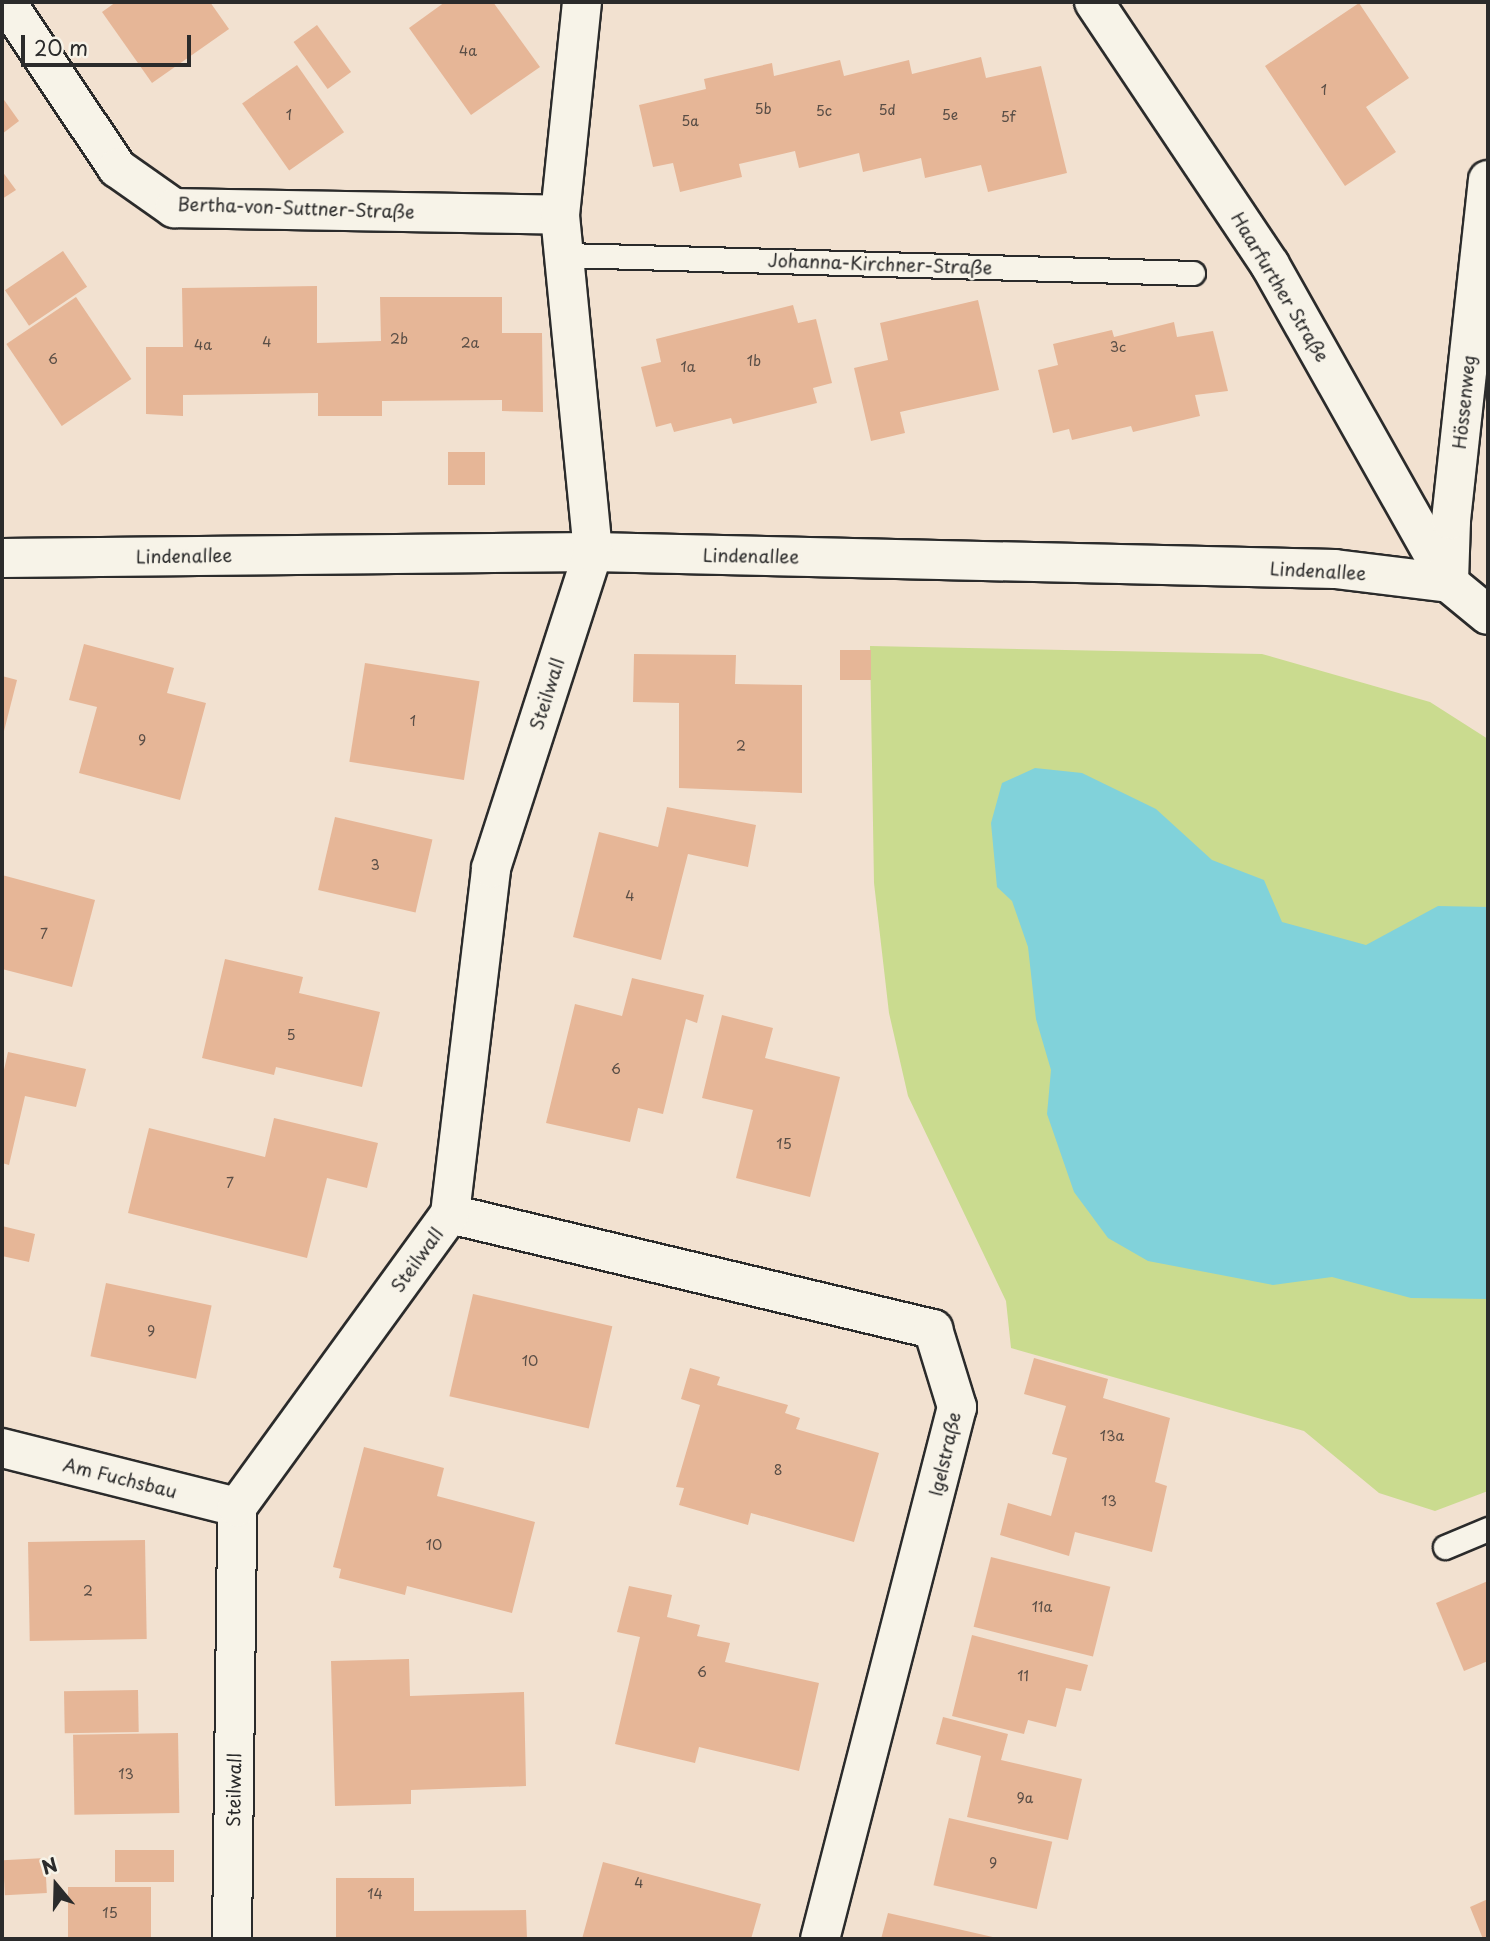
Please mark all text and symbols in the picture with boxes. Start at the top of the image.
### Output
scale bar [24,21,194,65]
text: 20 m [34,31,88,63]
house number: 4a [459,43,477,59]
house number: 1 [1321,82,1327,98]
house number: 5b [754,101,772,117]
house number: 5d [878,102,896,118]
house number: 5c [816,103,832,119]
house number: 1 [286,107,292,123]
house number: 5e [942,107,958,123]
house number: 5f [1001,109,1015,125]
house number: 5a [681,113,699,129]
street label: Bertha-von-Suttner-Straße [177,193,415,223]
street label: Haarfurther Straße [1226,208,1334,366]
street label: Johanna-Kirchner-Straße [767,249,993,279]
house number: 2b [390,331,408,347]
house number: 4 [262,334,272,350]
house number: 2a [461,335,479,351]
house number: 4a [194,337,212,353]
house number: 3c [1110,339,1126,355]
house number: 6 [48,351,58,367]
house number: 1b [747,353,761,369]
street label: Hössenweg [1448,354,1480,450]
house number: 1a [681,359,695,375]
street label: Lindenallee [136,544,232,568]
street label: Lindenallee [703,544,799,568]
street label: Lindenallee [1269,558,1367,584]
street label: Steilwall [525,655,569,733]
house number: 1 [410,713,416,729]
house number: 9 [138,732,146,748]
house number: 2 [736,738,746,754]
house number: 3 [370,857,380,873]
house number: 4 [625,888,635,904]
house number: 7 [40,926,48,942]
house number: 5 [286,1027,296,1043]
house number: 6 [611,1061,621,1077]
house number: 15 [776,1136,792,1152]
house number: 7 [226,1175,234,1191]
street label: Steilwall [387,1224,447,1296]
house number: 9 [147,1323,155,1339]
house number: 10 [522,1353,538,1369]
street label: Igelstraße [925,1410,965,1498]
house number: 13a [1100,1428,1124,1444]
street label: Am Fuchsbau [60,1453,180,1503]
house number: 8 [774,1462,782,1478]
house number: 13 [1101,1493,1117,1509]
house number: 10 [426,1537,442,1553]
house number: 2 [83,1583,93,1599]
house number: 11a [1032,1599,1052,1615]
house number: 6 [697,1664,707,1680]
house number: 11 [1017,1668,1029,1684]
street label: Steilwall [223,1753,245,1827]
house number: 13 [118,1766,134,1782]
house number: 9a [1017,1790,1033,1806]
text: N [37,1849,61,1881]
north arrow [21,1850,91,1920]
house number: 9 [989,1855,997,1871]
house number: 4 [634,1875,644,1891]
house number: 14 [367,1886,383,1902]
house number: 15 [102,1905,118,1921]

